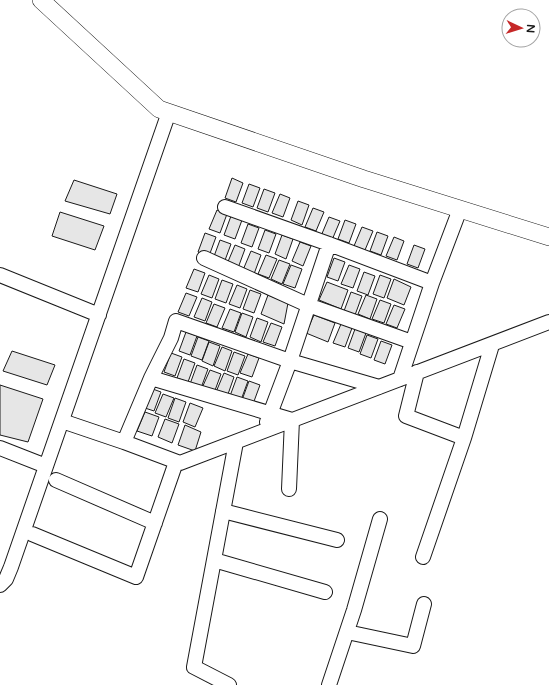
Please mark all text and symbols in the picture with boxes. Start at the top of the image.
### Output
north arrow [501,8,541,48]
text: N [524,24,537,34]

